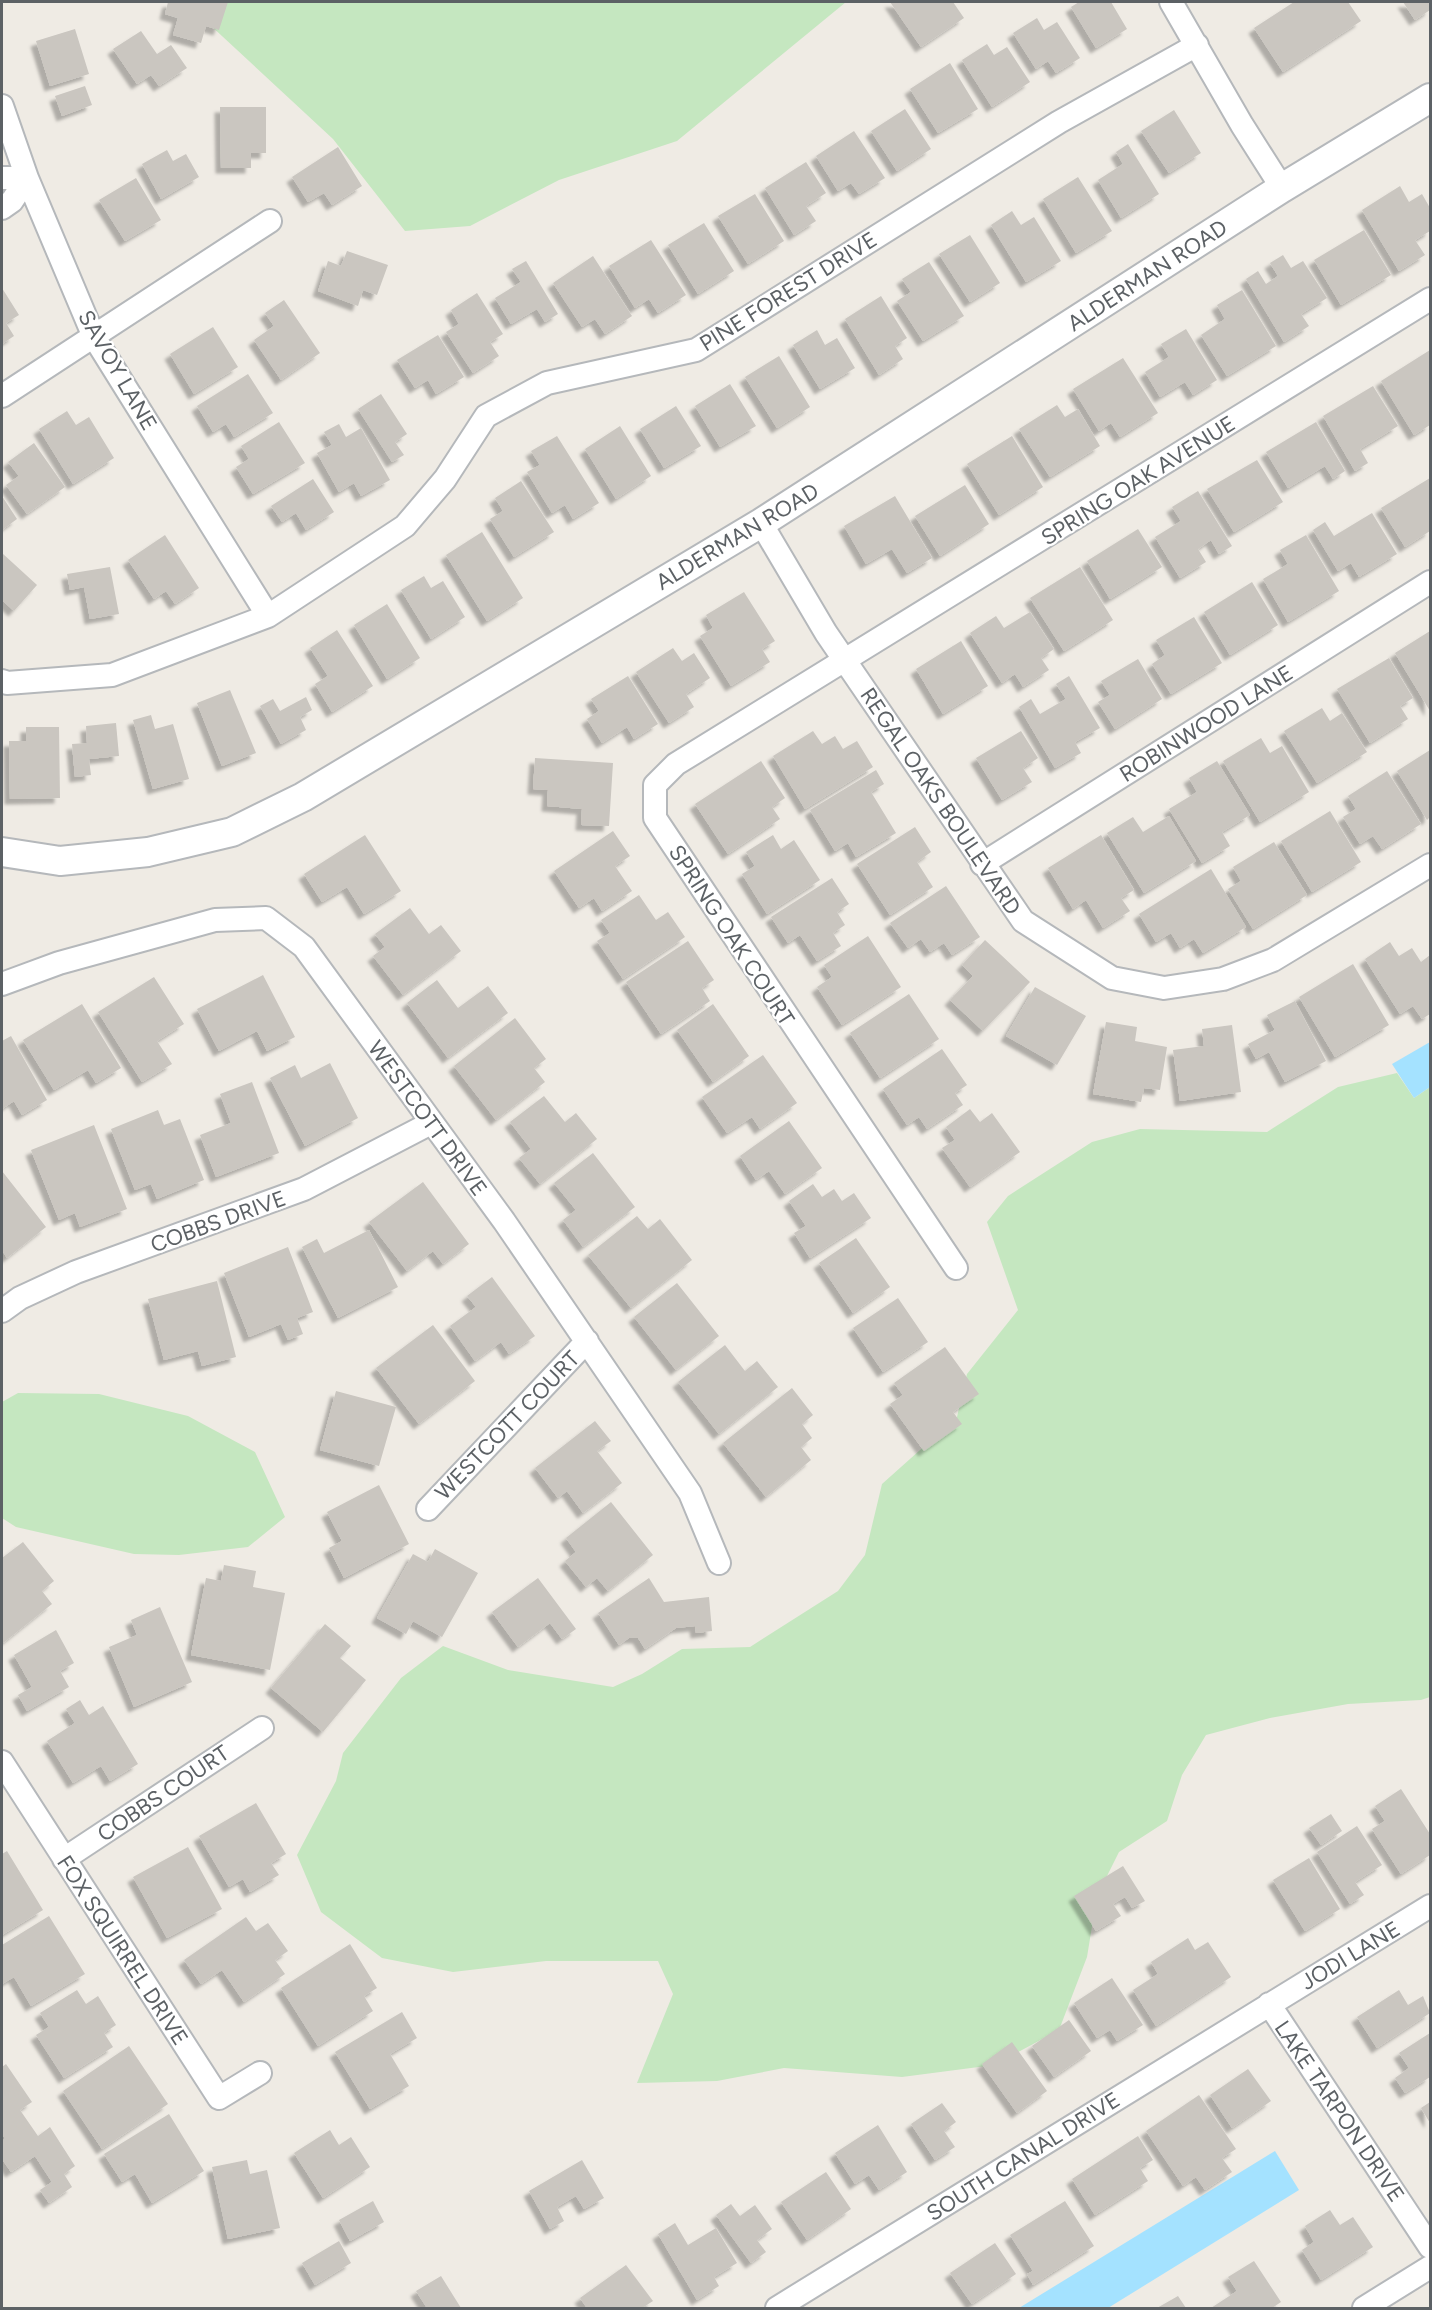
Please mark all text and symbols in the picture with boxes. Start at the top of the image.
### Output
street label: ALDERMAN ROAD [1062,214,1232,337]
street label: PINE FOREST DRIVE [695,226,882,357]
street label: SAVOY LANE [72,305,163,435]
street label: SPRING OAK AVENUE [1036,410,1240,551]
street label: ALDERMAN ROAD [651,477,824,596]
street label: ROBINWOOD LANE [1115,659,1298,788]
street label: REGAL OAKS BOULEVARD [854,683,1027,920]
street label: SPRING OAK COURT [663,840,800,1031]
street label: WESTCOTT DRIVE [362,1035,493,1201]
street label: COBBS DRIVE [147,1185,289,1258]
street label: WESTCOTT COURT [429,1345,585,1505]
street label: COBBS COURT [92,1739,234,1847]
street label: FOX SQUIRREL DRIVE [51,1850,194,2050]
street label: JODI LANE [1296,1915,1405,1996]
street label: LAKE TARPON DRIVE [1269,2015,1410,2207]
street label: SOUTH CANAL DRIVE [922,2086,1125,2227]

